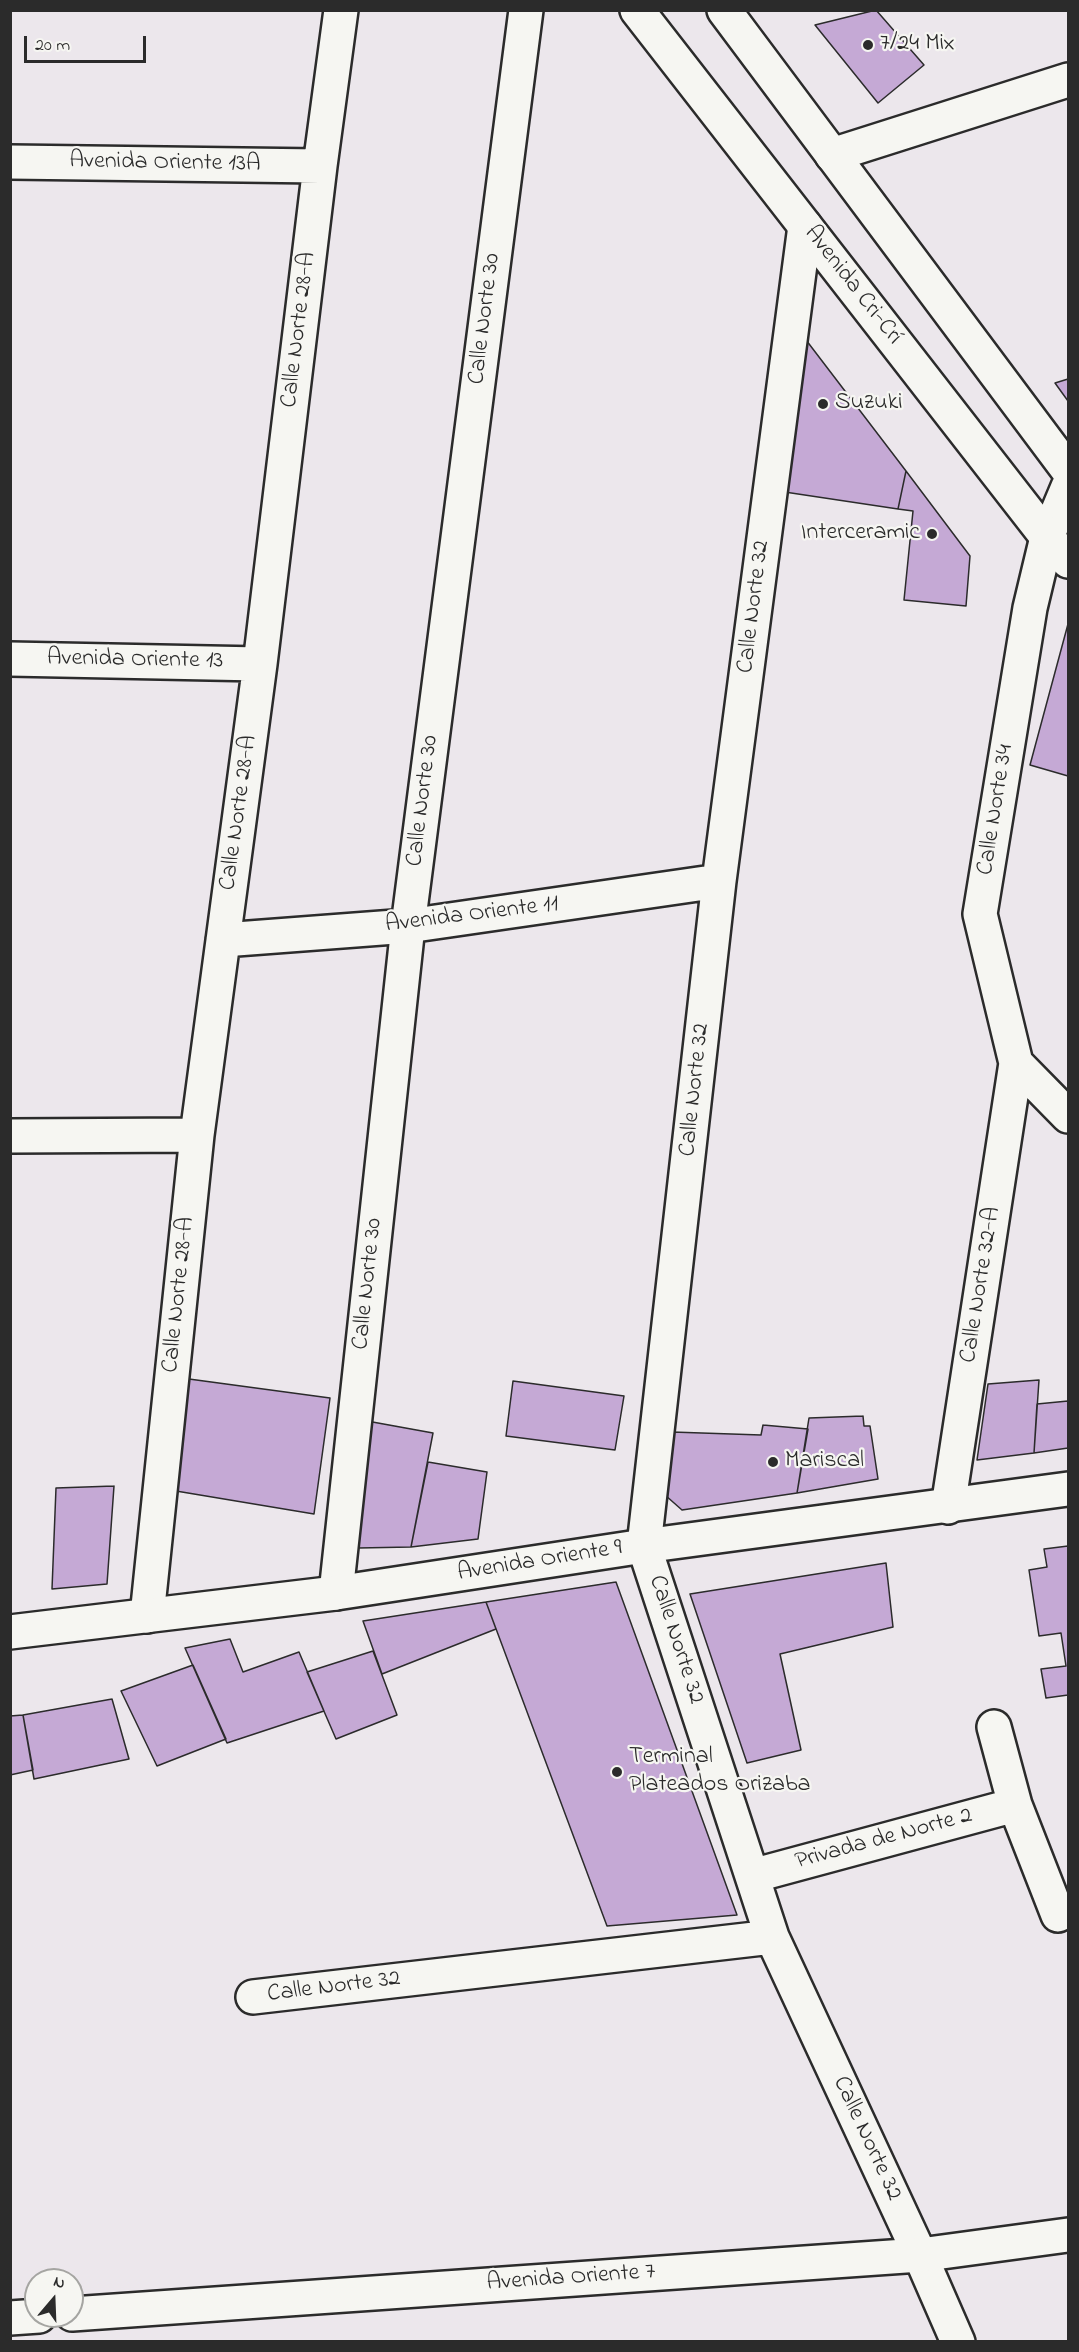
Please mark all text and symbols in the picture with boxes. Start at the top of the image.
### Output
scale bar [27,24,148,62]
place label: 7/24 Mix [880,31,955,59]
text: 20 m [35,33,70,59]
marker: 7/24 Mix [861,38,875,52]
street label: Avenida Oriente 13A [69,148,261,180]
street label: Avenida Cri-Crí [797,221,907,351]
street label: Calle Norte 28-A [276,251,324,409]
street label: Calle Norte 30 [464,252,508,386]
place label: Suzuki [835,390,903,418]
marker: Suzuki [816,397,830,411]
place label: Interceramic [801,520,920,548]
marker: Interceramic [925,527,939,541]
street label: Calle Norte 32 [733,539,777,675]
street label: Avenida Oriente 13 [46,645,224,677]
street label: Calle Norte 28-A [215,733,265,893]
street label: Calle Norte 30 [402,734,446,868]
street label: Calle Norte 34 [972,743,1022,877]
street label: Avenida Oriente 11 [384,891,560,941]
street label: Calle Norte 32 [675,1022,717,1158]
street label: Calle Norte 32-A [955,1205,1009,1365]
street label: Calle Norte 28-A [157,1216,203,1374]
street label: Calle Norte 30 [348,1217,390,1351]
place label: Mariscal [785,1448,864,1476]
marker: Mariscal [766,1455,780,1469]
street label: Avenida Oriente 9 [456,1535,624,1589]
street label: Calle Norte 32 [641,1572,709,1708]
place label: Terminal Plateados Orizaba [629,1744,811,1800]
marker: Terminal Plateados Orizaba [610,1765,624,1779]
street label: Privada de Norte 2 [792,1803,976,1877]
street label: Calle Norte 32 [266,1966,402,2010]
street label: Calle Norte 32 [825,2072,907,2206]
street label: Avenida Oriente 7 [486,2259,656,2299]
north arrow [24,2268,84,2328]
text: N [50,2270,68,2296]

